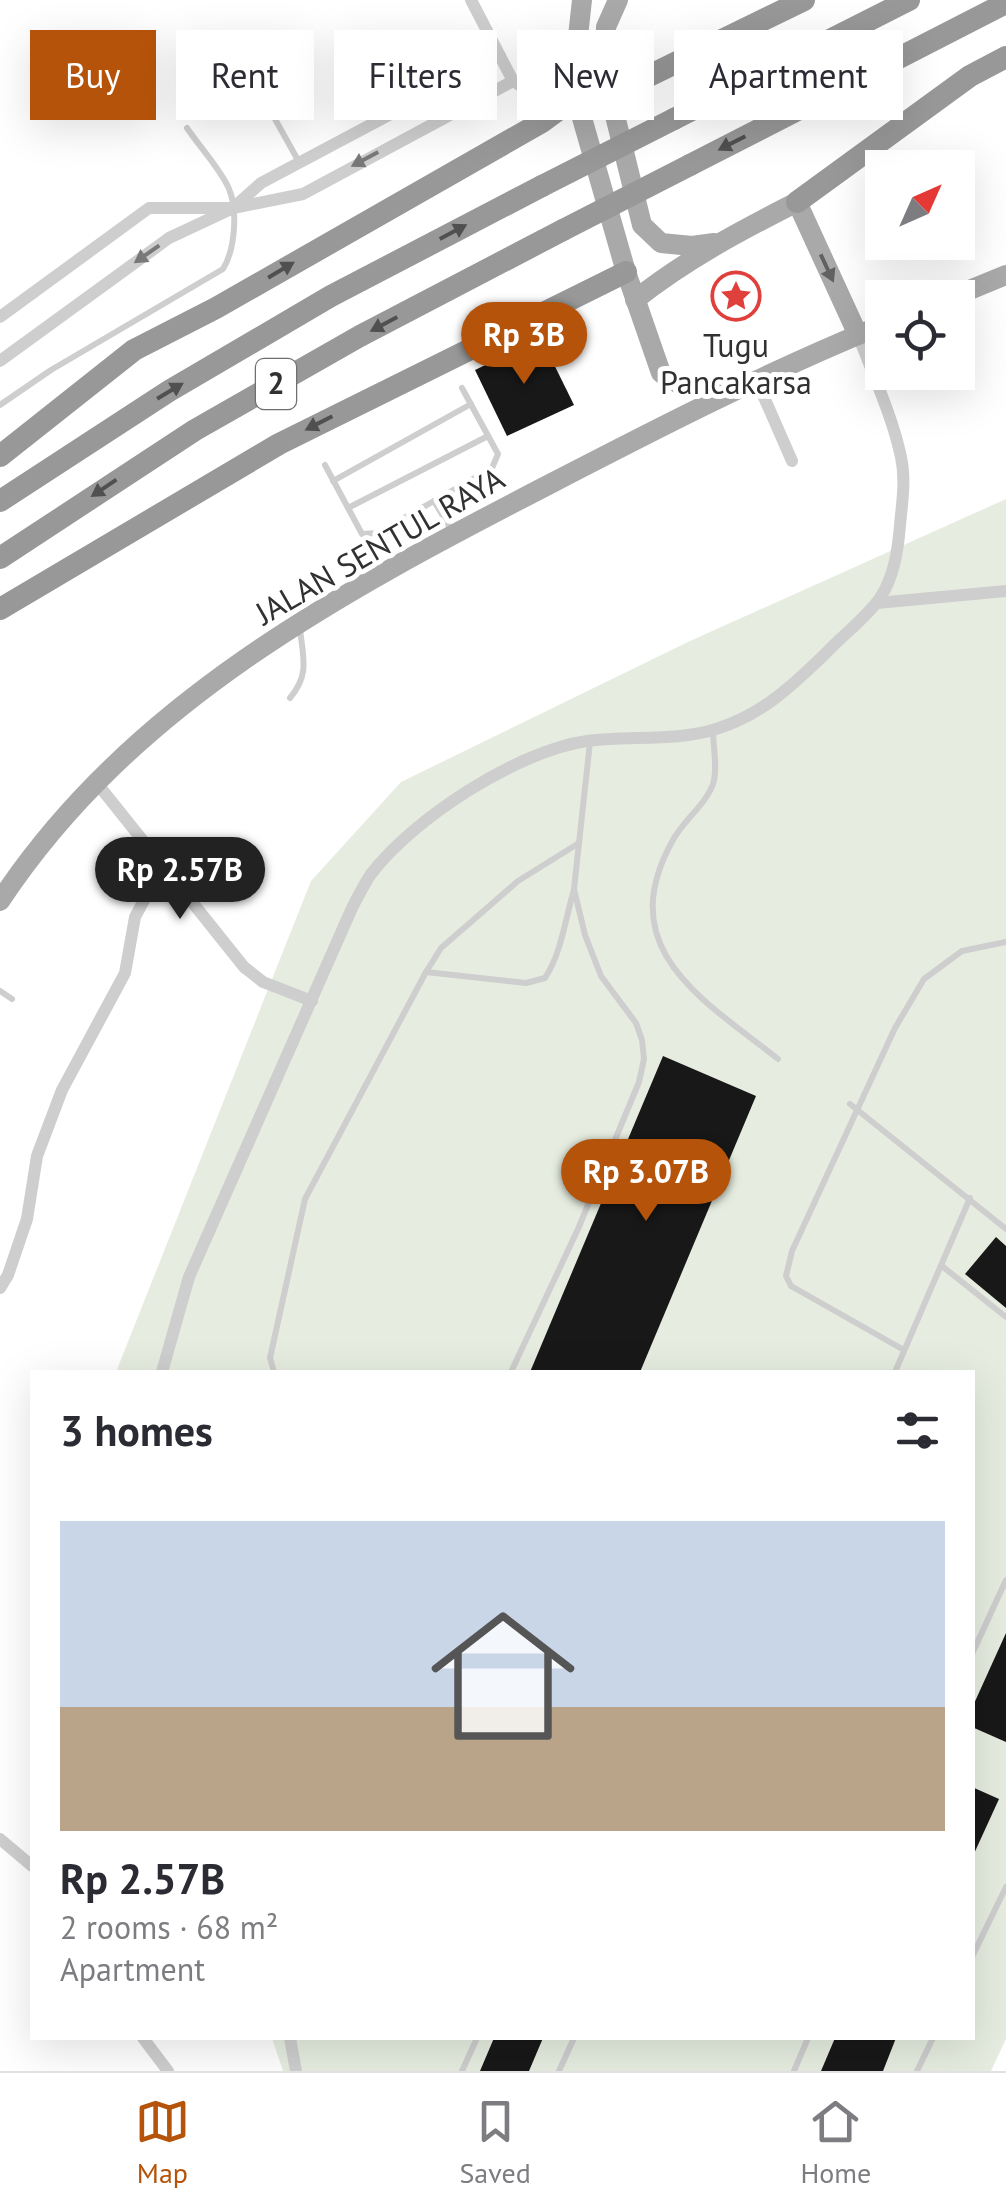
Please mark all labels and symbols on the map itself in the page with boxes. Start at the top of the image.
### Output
one-way arrow [718,134,747,151]
north arrow [865,150,975,260]
one-way arrow [351,151,380,168]
one-way arrow [439,224,468,241]
one-way arrow [133,244,160,263]
one-way arrow [819,254,836,283]
one-way arrow [267,262,295,279]
place icon: Tugu Pancakarsa [710,270,762,322]
pin: Rp 3B [454,302,594,387]
one-way arrow [369,315,398,332]
place label: Tugu Pancakarsa [660,324,812,403]
road number: 2 [256,359,296,409]
one-way arrow [156,383,184,400]
one-way arrow [304,415,333,432]
street label: JALAN SENTUL RAYA [246,457,512,635]
one-way arrow [90,478,117,497]
pin: Rp 2.57B [77,837,283,922]
pin: Rp 3.07B [543,1139,749,1224]

